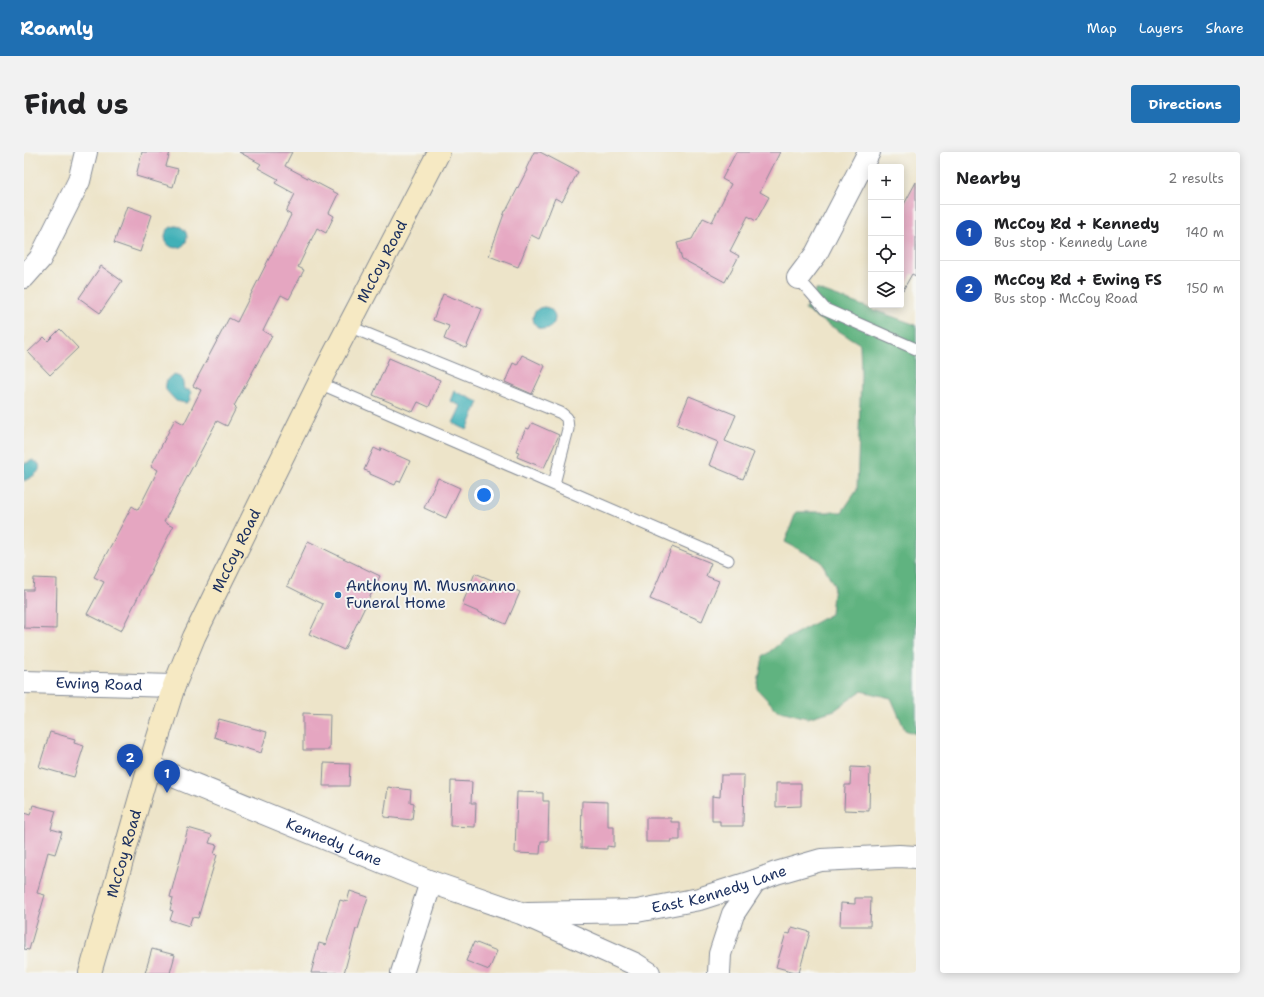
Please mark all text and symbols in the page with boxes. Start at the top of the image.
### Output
text: Roamly [20,16,94,41]
text: Map [1087,19,1117,37]
text: Layers [1139,19,1183,37]
text: Share [1205,19,1244,37]
text: Find us [24,85,129,123]
button: Directions [1131,85,1240,123]
map controls [868,164,904,308]
button: + [868,164,904,200]
text: Nearby [956,167,1021,189]
text: 2 results [1168,170,1224,187]
button: − [868,200,904,236]
text: McCoy Rd + Kennedy [994,214,1159,234]
street label: McCoy Road [352,216,412,306]
text: 1 [966,224,972,241]
text: 140 m [1185,224,1224,241]
text: Bus stop · Kennedy Lane [994,234,1148,251]
button: locate [868,236,904,272]
text: McCoy Rd + Ewing FS [994,270,1162,290]
button: layers [868,272,904,308]
text: 2 [964,280,974,297]
text: 150 m [1186,280,1224,297]
text: Bus stop · McCoy Road [994,290,1138,307]
your location [474,485,494,505]
street label: McCoy Road [207,505,266,596]
place label: Anthony M. Musmanno Funeral Home [346,576,516,613]
marker: Anthony M. Musmanno Funeral Home [333,590,343,600]
street label: Ewing Road [55,673,143,695]
pin: 2 [117,744,143,777]
pin: 1 [154,760,180,793]
street label: McCoy Road [102,807,146,900]
street label: Kennedy Lane [283,813,385,871]
street label: East Kennedy Lane [650,861,789,918]

